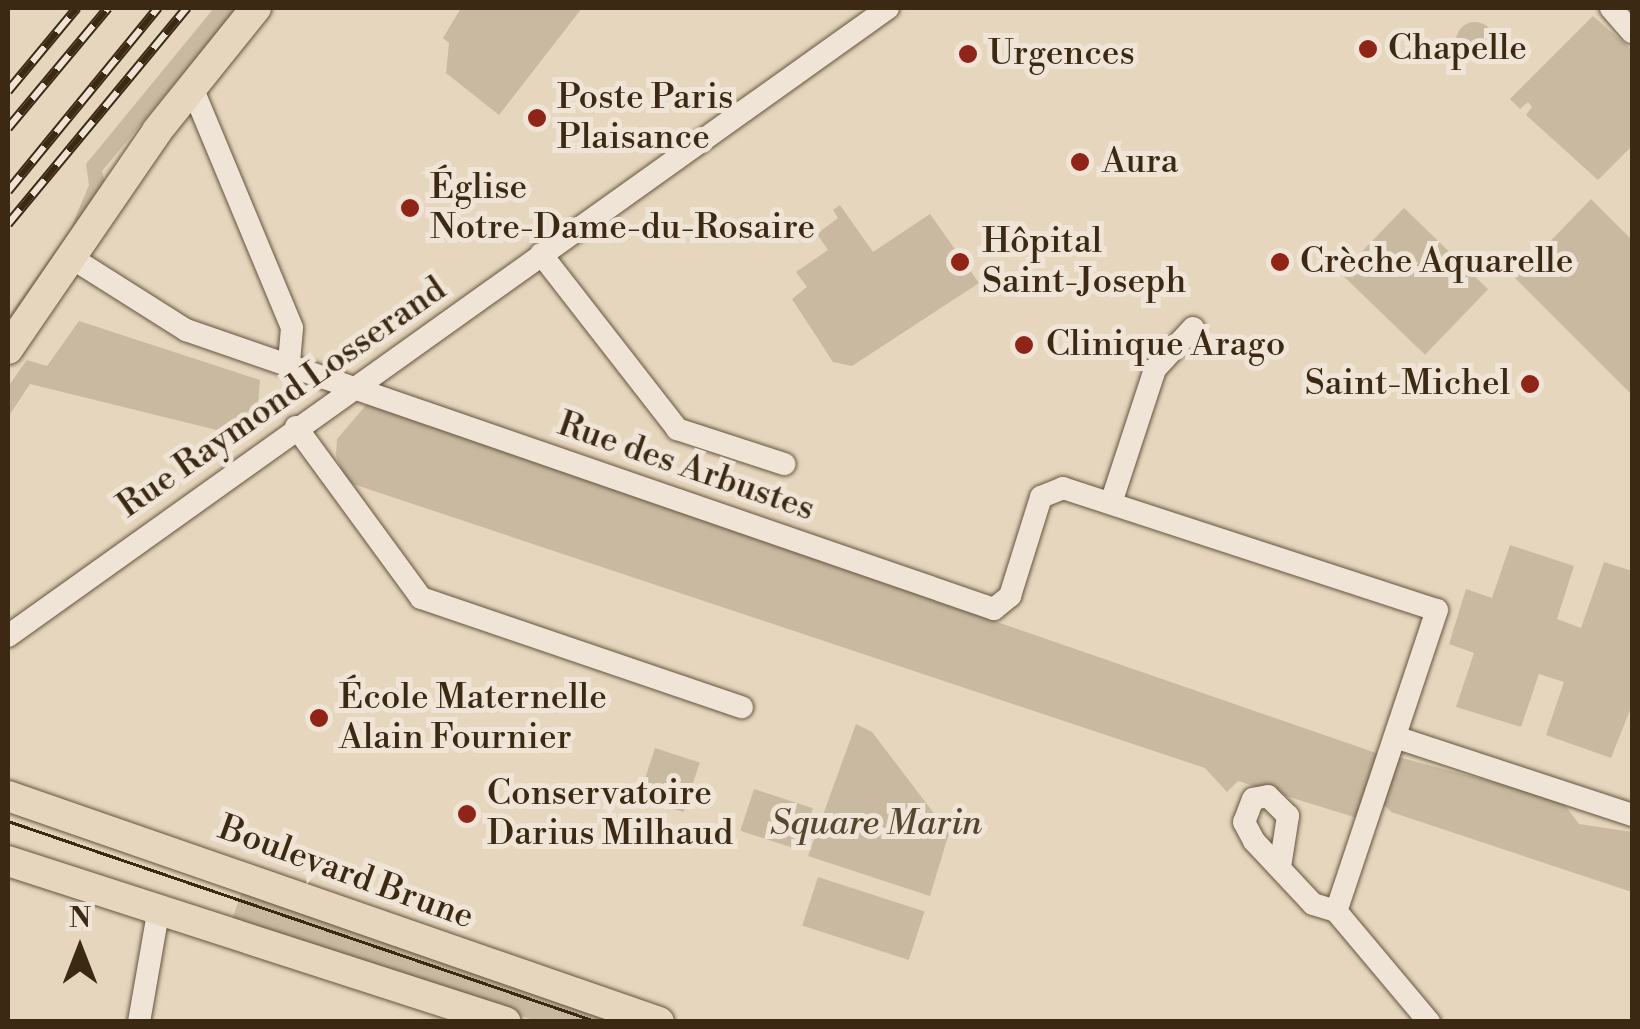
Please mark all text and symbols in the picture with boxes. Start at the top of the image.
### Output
place label: Chapelle [1388,28,1527,70]
place label: Urgences [988,33,1135,75]
marker: Chapelle [1357,38,1379,60]
marker: Urgences [957,43,979,65]
place label: Poste Paris Plaisance [557,77,733,159]
marker: Poste Paris Plaisance [526,107,548,129]
place label: Aura [1102,141,1178,183]
marker: Aura [1067,149,1093,175]
place label: Église Notre-Dame-du-Rosaire [430,167,815,249]
marker: Église Notre-Dame-du-Rosaire [399,197,421,219]
place label: Hôpital Saint-Joseph [982,221,1186,303]
place label: Crèche Aquarelle [1300,241,1573,283]
marker: Hôpital Saint-Joseph [947,249,973,275]
marker: Crèche Aquarelle [1269,251,1291,273]
street label: Rue Raymond Losserand [110,269,454,527]
place label: Clinique Arago [1046,324,1285,366]
marker: Clinique Arago [1011,332,1037,358]
place label: Saint-Michel [1305,363,1510,405]
marker: Saint-Michel [1519,373,1541,395]
street label: Rue des Arbustes [552,403,820,531]
place label: École Maternelle Alain Fournier [339,677,607,759]
marker: École Maternelle Alain Fournier [308,707,330,729]
place label: Conservatoire Darius Milhaud [487,773,733,855]
marker: Conservatoire Darius Milhaud [456,803,478,825]
park label: Square Marin [770,803,982,845]
street label: Boulevard Brune [213,807,479,939]
north arrow [30,899,130,999]
text: N [69,901,91,936]

